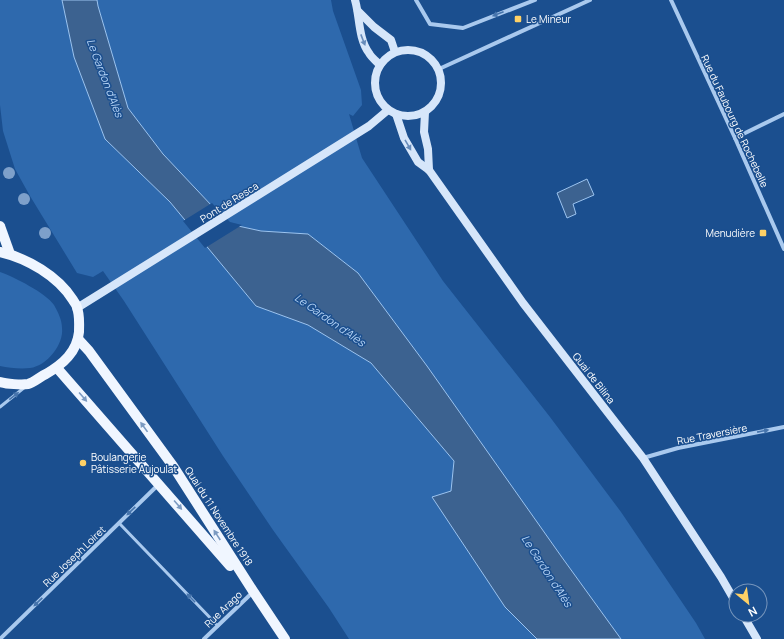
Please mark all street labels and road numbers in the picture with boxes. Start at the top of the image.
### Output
street label: Rue du Faubourg de Rochebelle [698,52,772,190]
street label: Pont de Resca [197,179,261,225]
street label: Quai de Bilina [570,349,618,407]
street label: Rue Traversière [676,420,748,448]
street label: Quai du 11 Novembre 1918 [182,464,256,568]
street label: Rue Joseph Loiret [40,522,108,590]
street label: Rue Arago [201,588,245,630]

